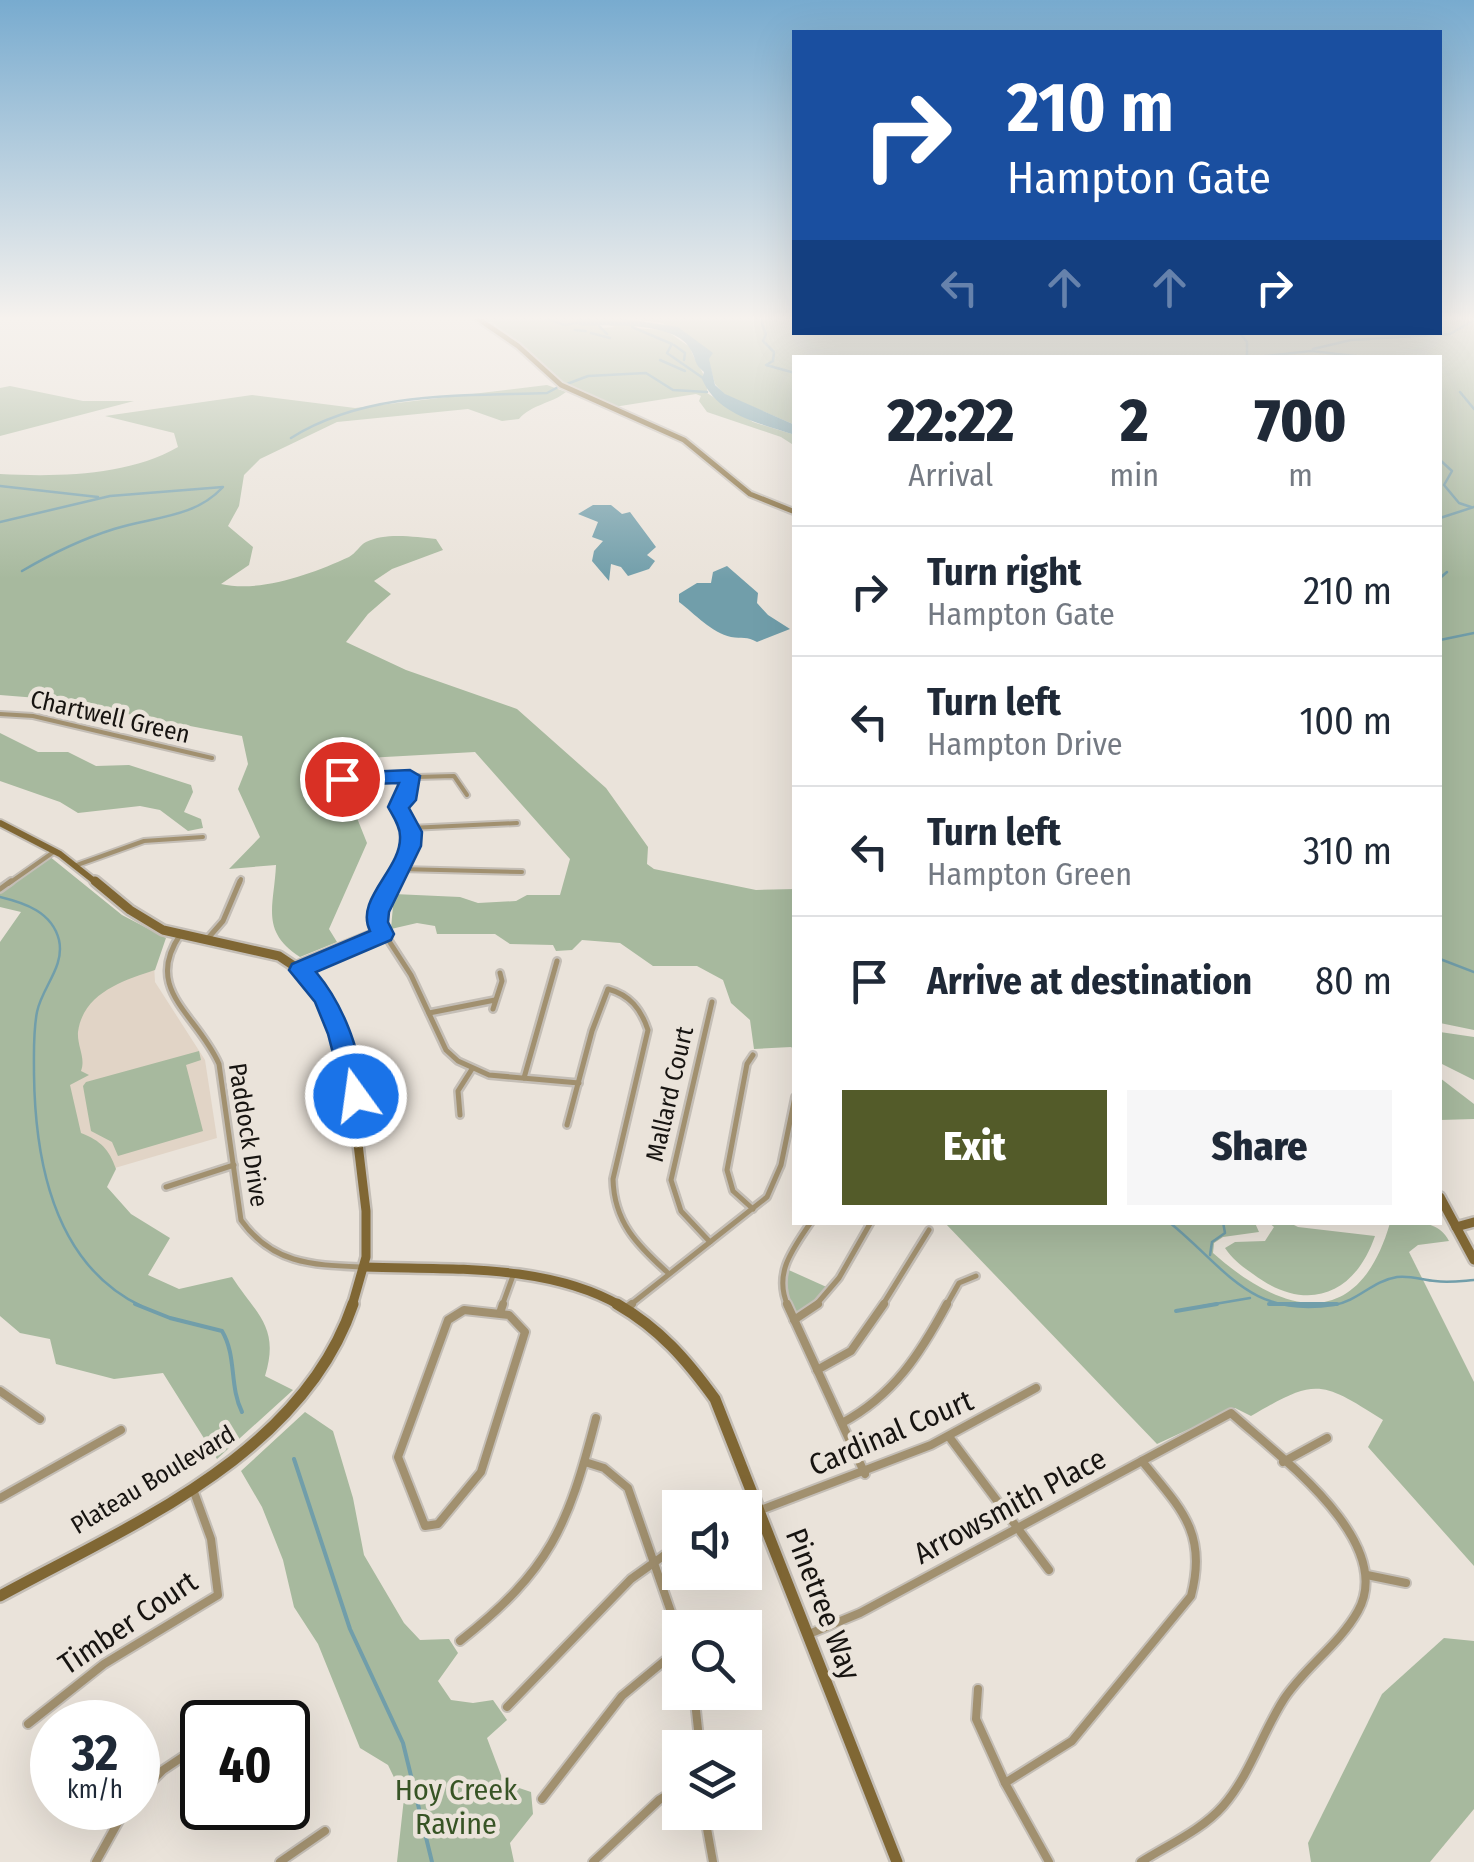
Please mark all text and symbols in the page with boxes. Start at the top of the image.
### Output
text: 210 m [1007,66,1174,150]
icon: right [842,70,972,200]
text: Hampton Gate [1007,151,1271,205]
icon: left [932,260,987,315]
icon: ahead [1037,260,1092,315]
icon: ahead [1142,260,1197,315]
icon: right [1247,260,1302,315]
text: 22:22 [887,385,1014,457]
text: 2 [1120,385,1148,457]
text: 700 [1255,385,1347,457]
text: Arrival [908,456,993,494]
text: min [1110,456,1159,494]
text: m [1288,456,1313,494]
text: Turn right [927,549,1081,595]
icon: right [842,564,897,619]
text: 210 m [1303,568,1392,614]
text: Hampton Gate [927,595,1115,633]
text: Turn left [927,679,1061,725]
street label: Chartwell Green [27,684,193,750]
icon: left [842,694,897,749]
text: 100 m [1299,698,1392,744]
text: Hampton Drive [927,725,1123,763]
pin [300,737,385,822]
icon: arrive [315,752,370,807]
text: Turn left [927,809,1061,855]
icon: left [842,824,897,879]
text: 310 m [1303,828,1392,874]
text: Hampton Green [927,855,1132,893]
icon: arrive [842,954,897,1009]
text: Arrive at destination [927,958,1252,1004]
text: 80 m [1315,958,1392,1004]
street label: Mallard Court [640,1023,700,1164]
position arrow [304,1044,408,1148]
street label: Paddock Drive [222,1061,274,1209]
button: Exit [842,1090,1107,1205]
button: Share [1127,1090,1392,1205]
street label: Cardinal Court [804,1382,979,1484]
street label: Plateau Boulevard [66,1419,240,1541]
street label: Arrowsmith Place [908,1440,1112,1572]
map controls [662,1490,762,1830]
button: sound [662,1490,762,1590]
street label: Pinetree Way [778,1523,869,1685]
street label: Timber Court [52,1563,204,1682]
button: search [662,1610,762,1710]
speed limit sign: 40 [180,1700,310,1830]
text: 32 [72,1723,118,1783]
button: layers [662,1730,762,1830]
park label: Hoy Creek Ravine [395,1772,517,1842]
text: km/h [67,1775,123,1805]

